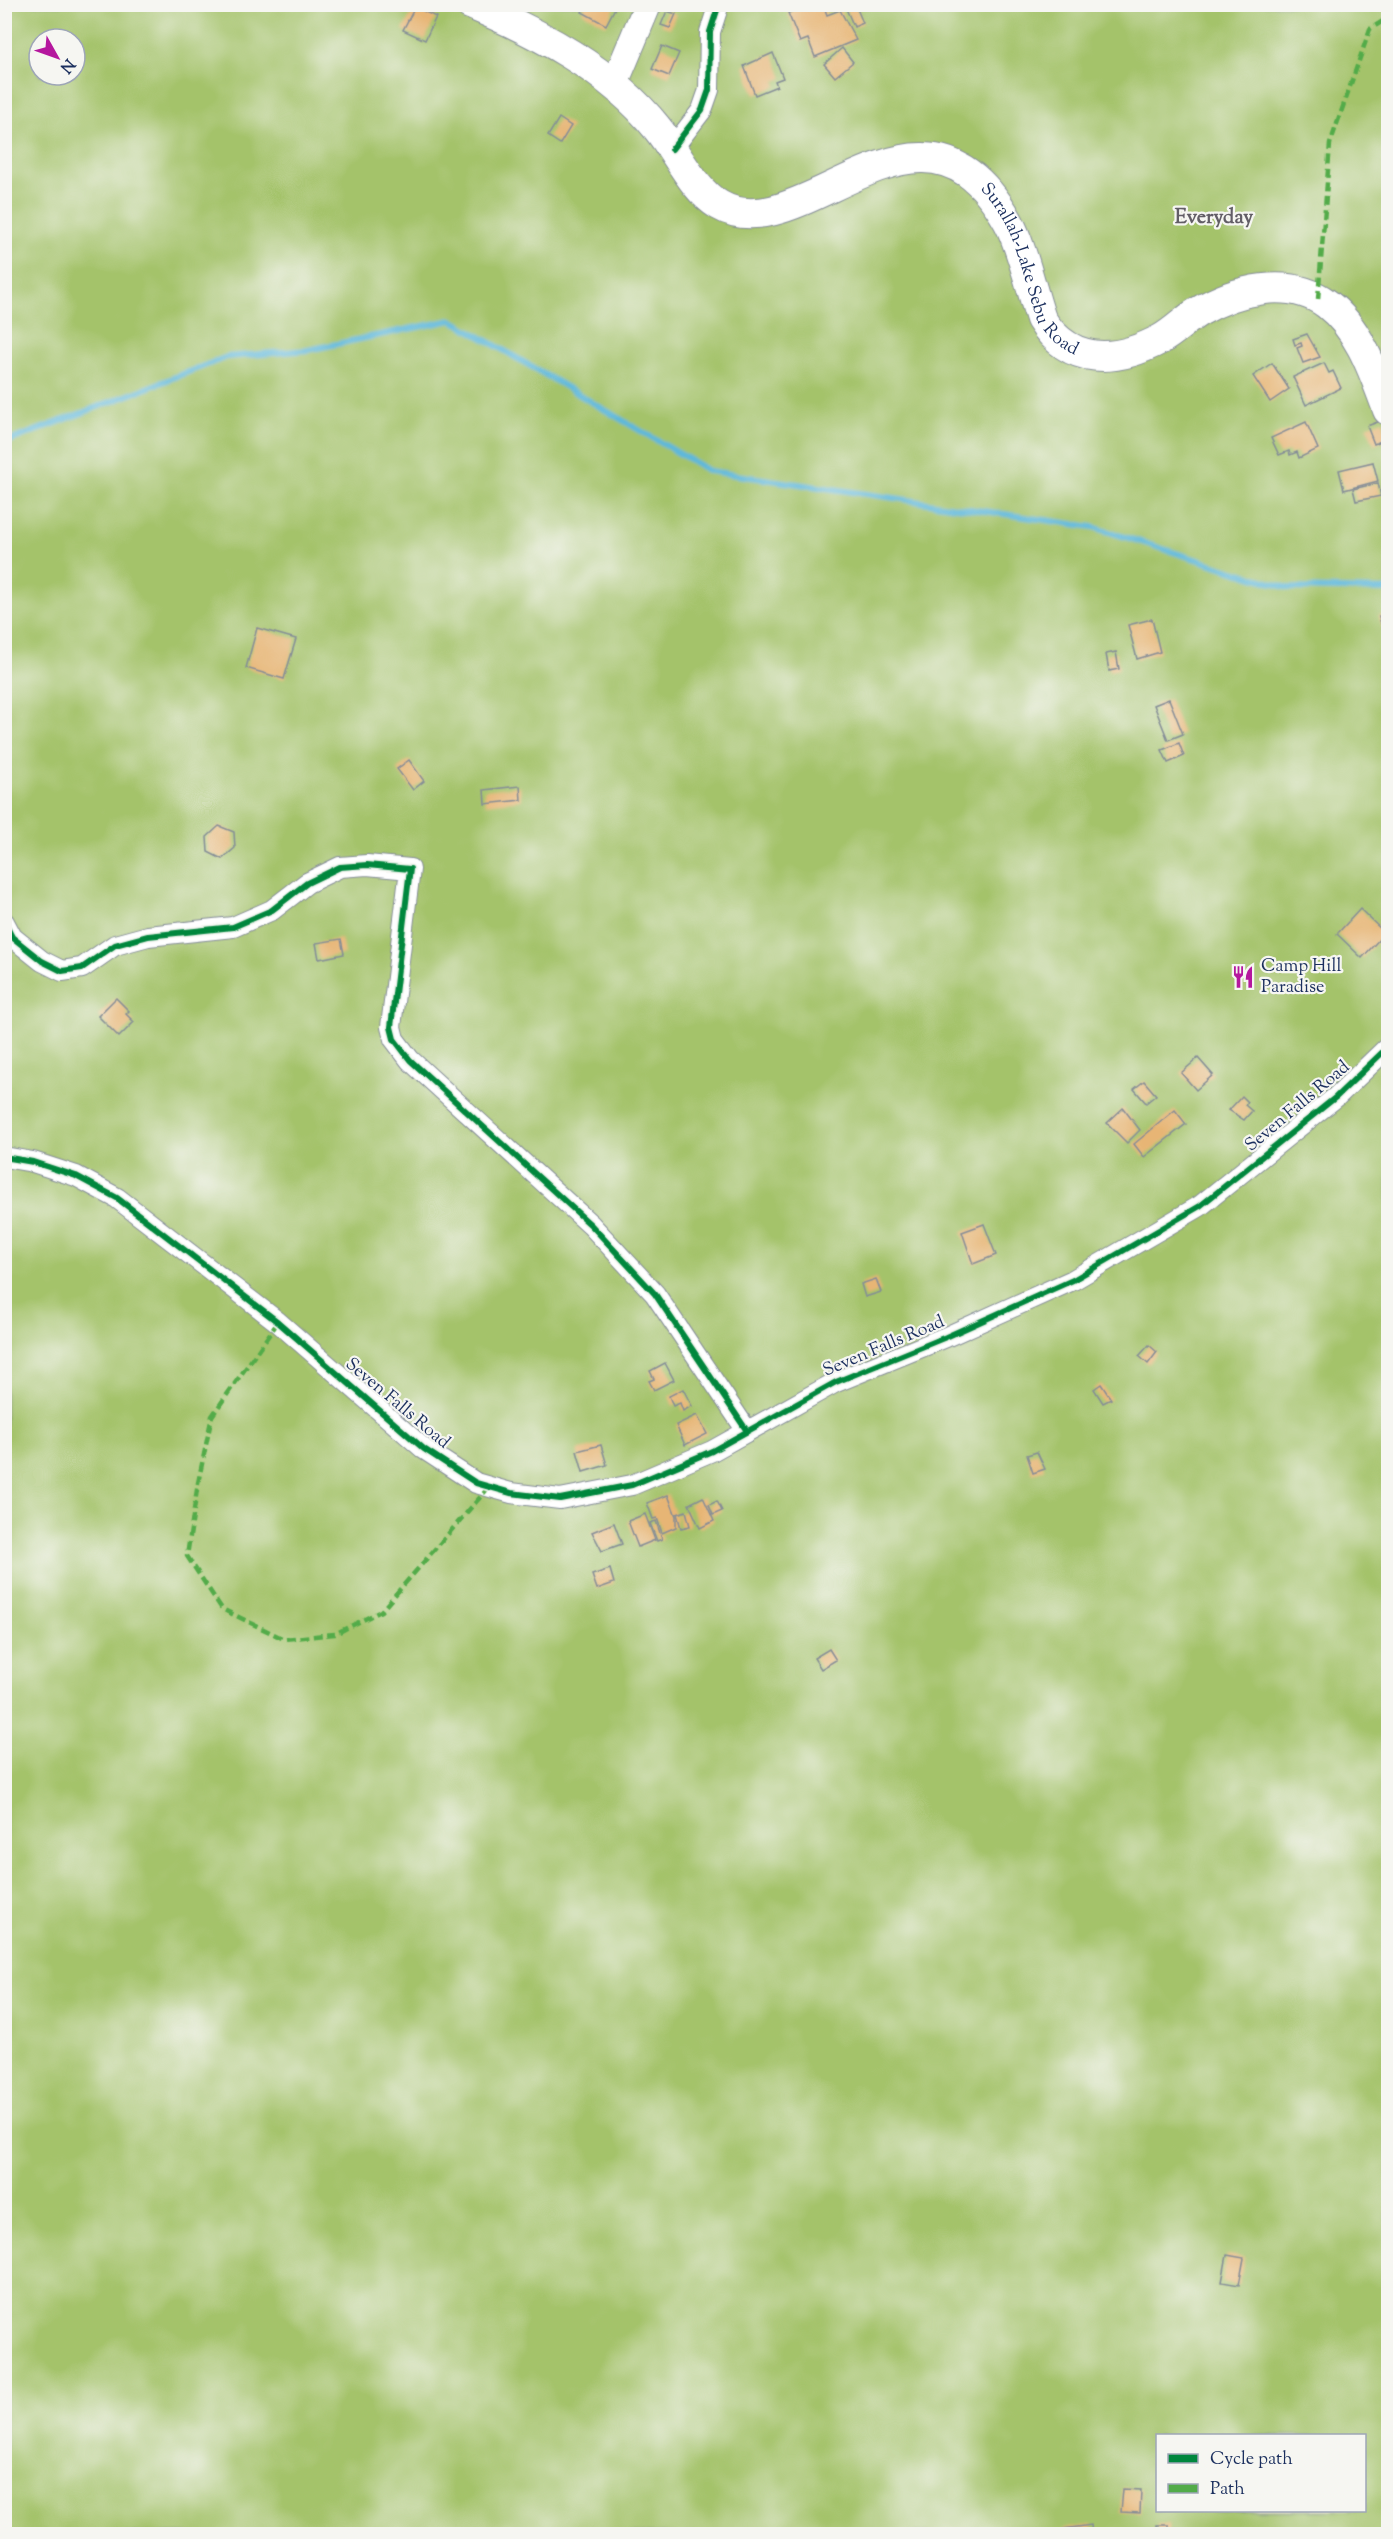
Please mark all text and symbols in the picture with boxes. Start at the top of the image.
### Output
north arrow [27,27,87,87]
text: N [54,53,79,77]
street label: Surallah-Lake Sebu Road [973,178,1083,363]
district label: Everyday [1175,204,1253,233]
place label: Camp Hill Paradise [1261,954,1341,1001]
restaurant icon: Camp Hill Paradise [1230,964,1256,990]
street label: Seven Falls Road [1240,1055,1356,1159]
street label: Seven Falls Road [819,1310,949,1384]
street label: Seven Falls Road [339,1352,455,1456]
legend [1156,2434,1366,2512]
text: Cycle path [1210,2447,1293,2473]
text: Path [1210,2477,1245,2503]

